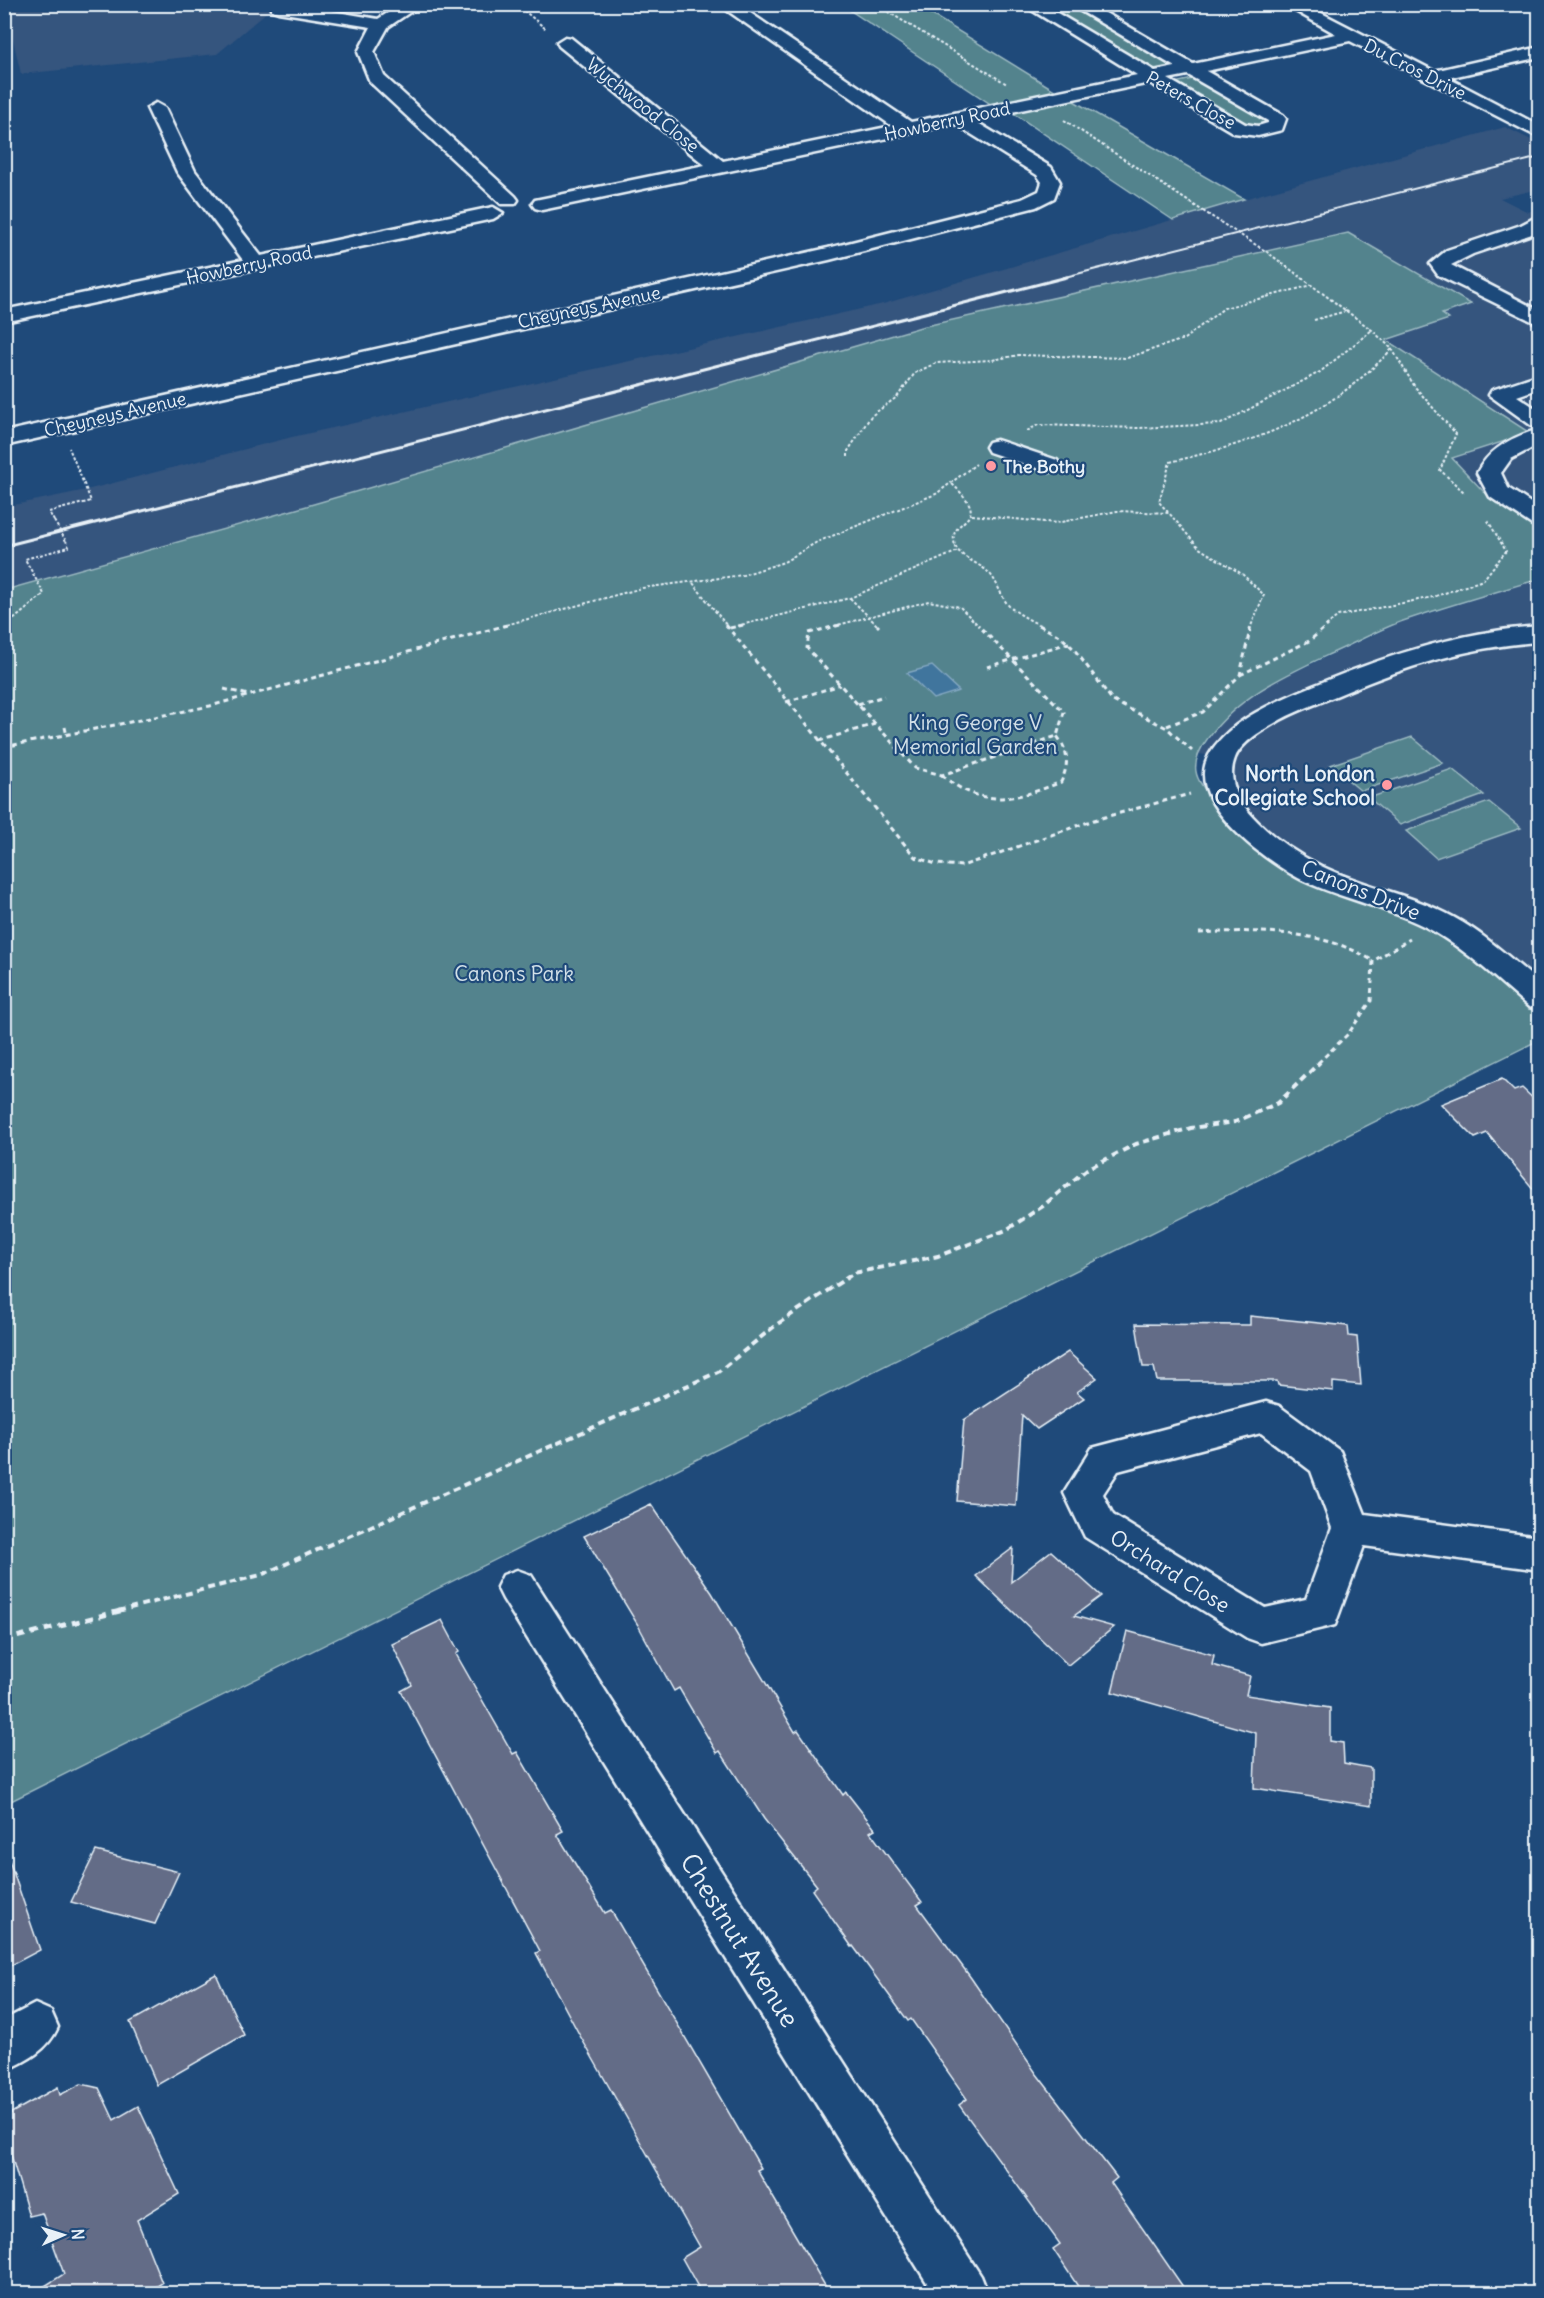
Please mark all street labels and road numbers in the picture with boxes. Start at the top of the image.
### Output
street label: Du Cros Drive [1360,33,1470,105]
street label: Wychwood Close [582,52,704,158]
street label: Peters Close [1142,66,1240,134]
street label: Howberry Road [882,96,1013,146]
street label: Howberry Road [184,240,315,290]
street label: Cheyneys Avenue [516,281,662,333]
street label: Cheyneys Avenue [42,386,188,442]
street label: Canons Drive [1298,854,1424,926]
street label: Orchard Close [1105,1523,1235,1619]
street label: Chestnut Avenue [673,1847,807,2033]

